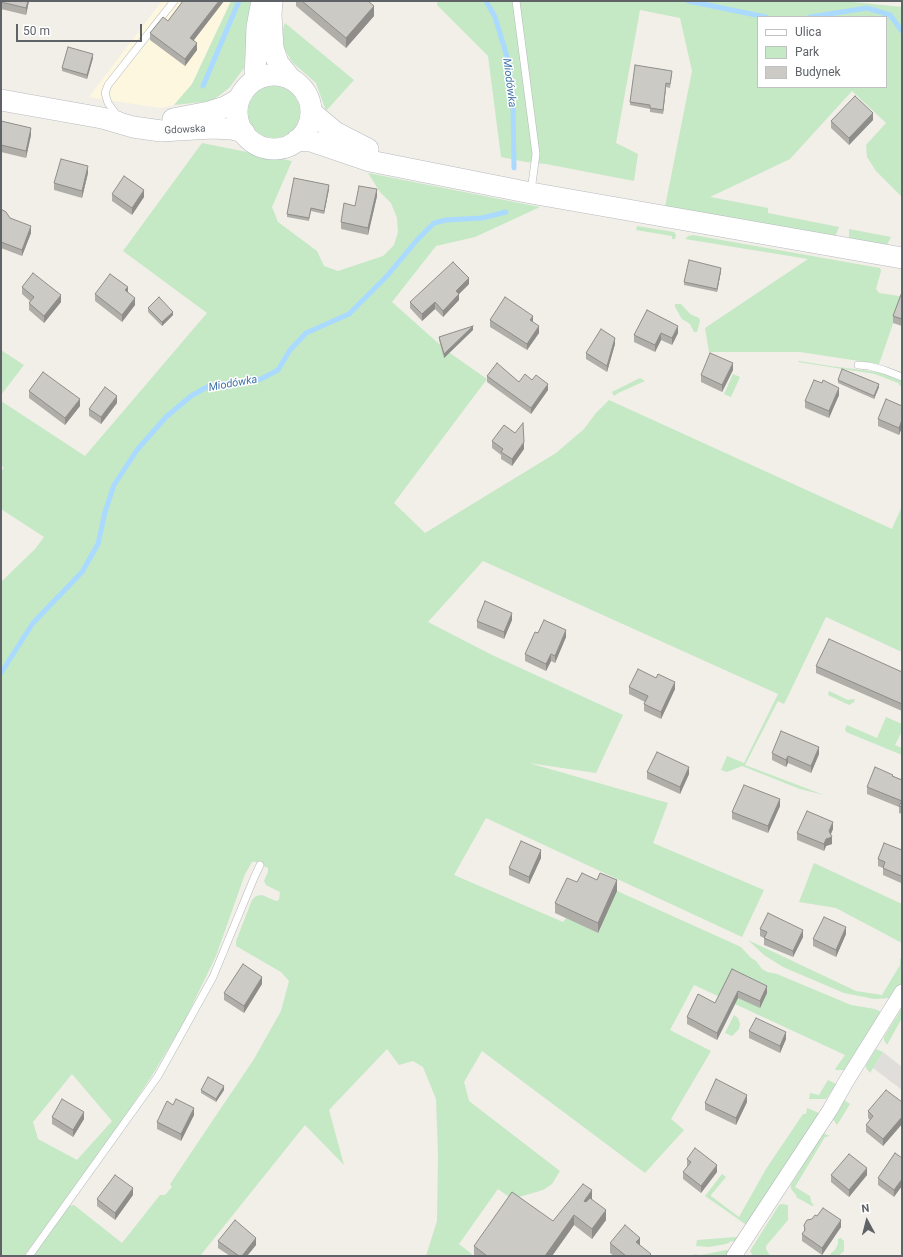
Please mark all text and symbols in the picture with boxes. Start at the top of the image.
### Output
scale bar [18,16,144,42]
legend [757,16,887,88]
text: 50 m [23,24,50,38]
text: Ulica [795,25,821,39]
text: Park [795,45,819,59]
water label: Miodówka [499,58,519,108]
text: Budynek [795,65,841,79]
street label: Gdowska [164,123,206,137]
water label: Miodówka [208,373,258,395]
north arrow [847,1201,887,1241]
text: N [861,1202,870,1216]

